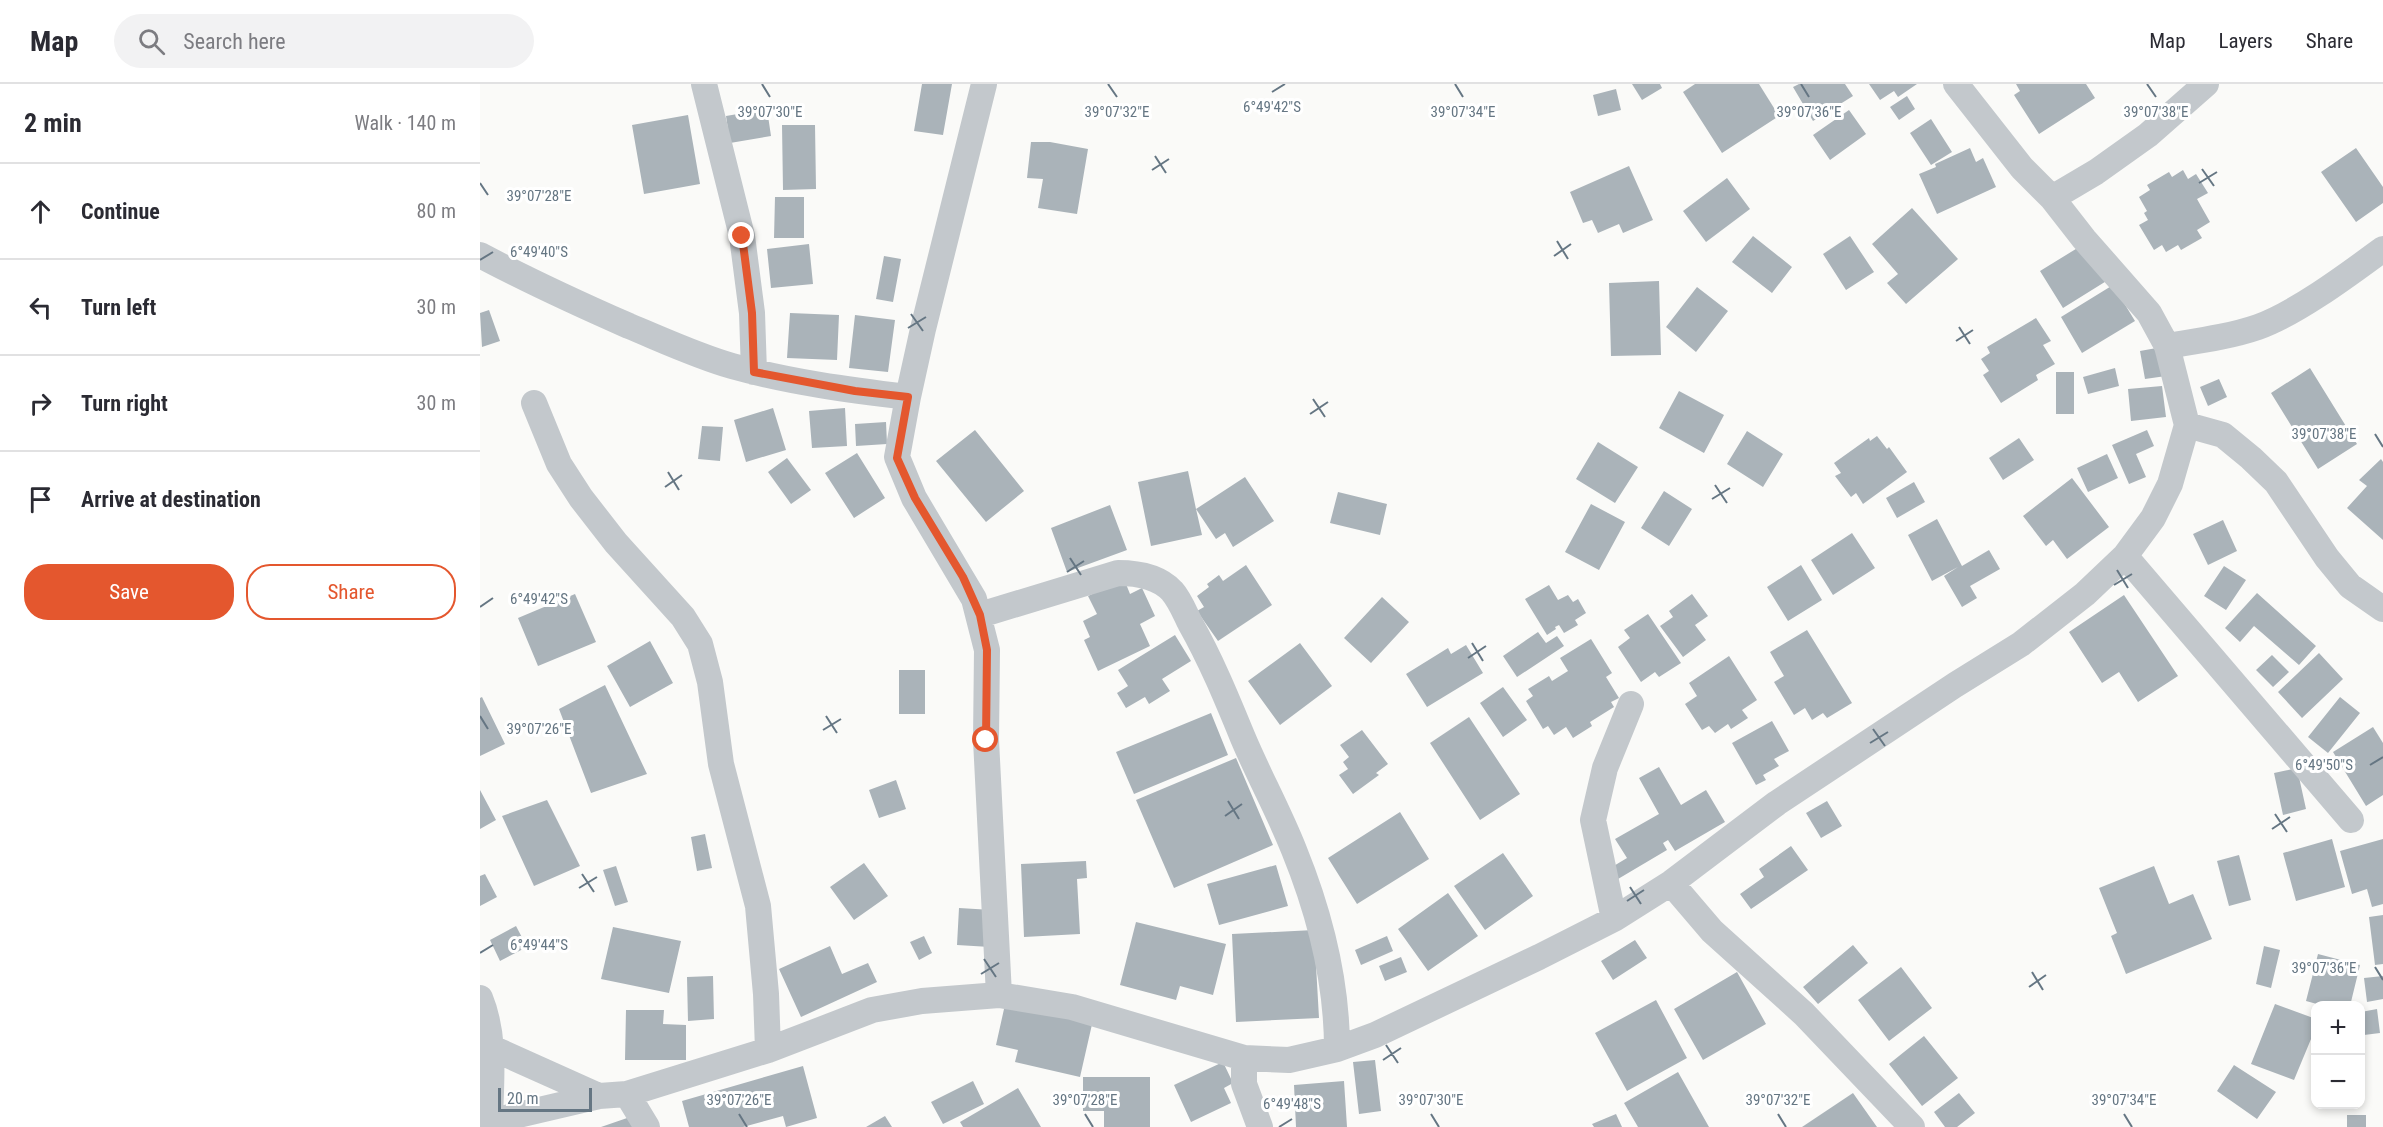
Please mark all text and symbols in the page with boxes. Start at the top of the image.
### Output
search box [114,14,534,68]
text: Map [30,25,78,58]
icon: search [135,25,168,58]
text: Search here [183,29,286,54]
text: Map [2149,29,2186,53]
text: Layers [2219,29,2273,53]
text: Share [2306,29,2353,53]
text: 6°49'42"S [1243,98,1301,116]
text: 39°07'30"E [738,103,802,121]
text: 39°07'32"E [1085,103,1149,121]
text: 39°07'34"E [1431,103,1495,121]
text: 39°07'36"E [1777,103,1841,121]
text: 39°07'38"E [2124,103,2188,121]
text: 2 min [24,108,82,138]
text: Walk · 140 m [355,111,456,135]
text: 39°07'28"E [507,187,571,205]
icon: ahead [24,195,57,228]
text: Continue [81,199,160,224]
text: 80 m [417,199,456,223]
route end [728,222,754,248]
text: 6°49'40"S [510,243,568,261]
icon: left [24,291,57,324]
text: Turn left [81,295,156,320]
text: 30 m [417,295,456,319]
icon: right [24,387,57,420]
text: Turn right [81,391,168,416]
text: 30 m [417,391,456,415]
text: 39°07'38"E [2292,425,2356,443]
icon: arrive [24,483,57,516]
text: Arrive at destination [81,487,261,512]
button: Save [24,564,234,620]
button: Share [246,564,456,620]
text: 6°49'42"S [510,590,568,608]
text: 39°07'26"E [507,720,571,738]
route start [972,726,998,752]
text: 6°49'50"S [2295,756,2353,774]
text: 6°49'44"S [510,936,568,954]
text: 39°07'36"E [2292,959,2356,977]
map controls [2311,1001,2365,1109]
button: + [2311,1001,2365,1055]
button: − [2311,1055,2365,1109]
scale bar [498,1085,592,1112]
text: 20 m [507,1089,539,1108]
text: 39°07'26"E [707,1091,771,1109]
text: 39°07'28"E [1053,1091,1117,1109]
text: 39°07'30"E [1399,1091,1463,1109]
text: 39°07'32"E [1746,1091,1810,1109]
text: 39°07'34"E [2092,1091,2156,1109]
text: 6°49'48"S [1263,1095,1321,1113]

